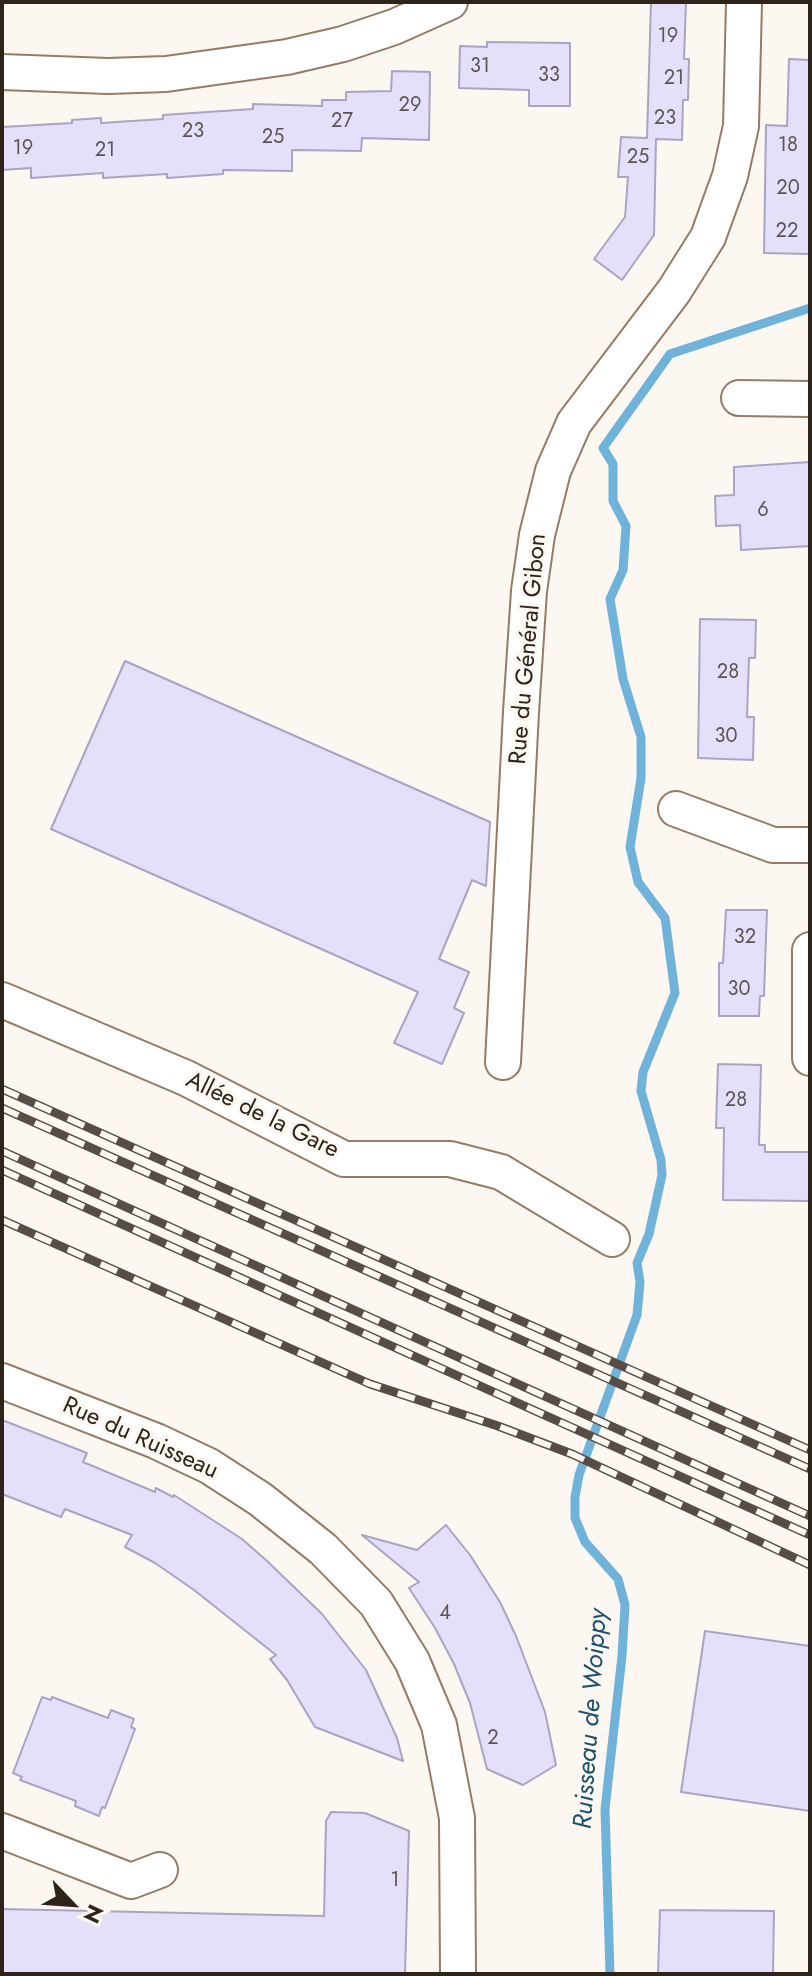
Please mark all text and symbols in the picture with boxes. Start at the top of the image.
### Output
house number: 19 [658,25,678,49]
house number: 31 [470,55,490,79]
house number: 33 [538,64,560,88]
house number: 21 [664,67,684,91]
house number: 29 [399,94,421,118]
house number: 23 [654,107,676,131]
house number: 27 [331,110,353,134]
house number: 23 [182,120,204,144]
house number: 25 [262,126,284,150]
house number: 18 [778,134,798,158]
house number: 19 [13,137,33,161]
house number: 21 [95,139,115,163]
house number: 25 [627,146,649,170]
house number: 20 [776,177,800,201]
house number: 22 [776,220,798,244]
house number: 6 [757,499,769,523]
street label: Rue du Général Gibon [505,532,553,766]
house number: 28 [717,661,739,685]
house number: 30 [715,725,737,749]
house number: 32 [734,926,756,950]
house number: 30 [728,978,750,1002]
street label: Allée de la Gare [181,1067,343,1165]
house number: 28 [725,1089,747,1113]
street label: Rue du Ruisseau [58,1392,222,1486]
house number: 4 [439,1602,451,1626]
water label: Ruisseau de Woippy [569,1608,615,1830]
house number: 2 [487,1727,499,1751]
north arrow [32,1864,112,1944]
house number: 1 [391,1869,399,1893]
text: N [76,1899,112,1929]

